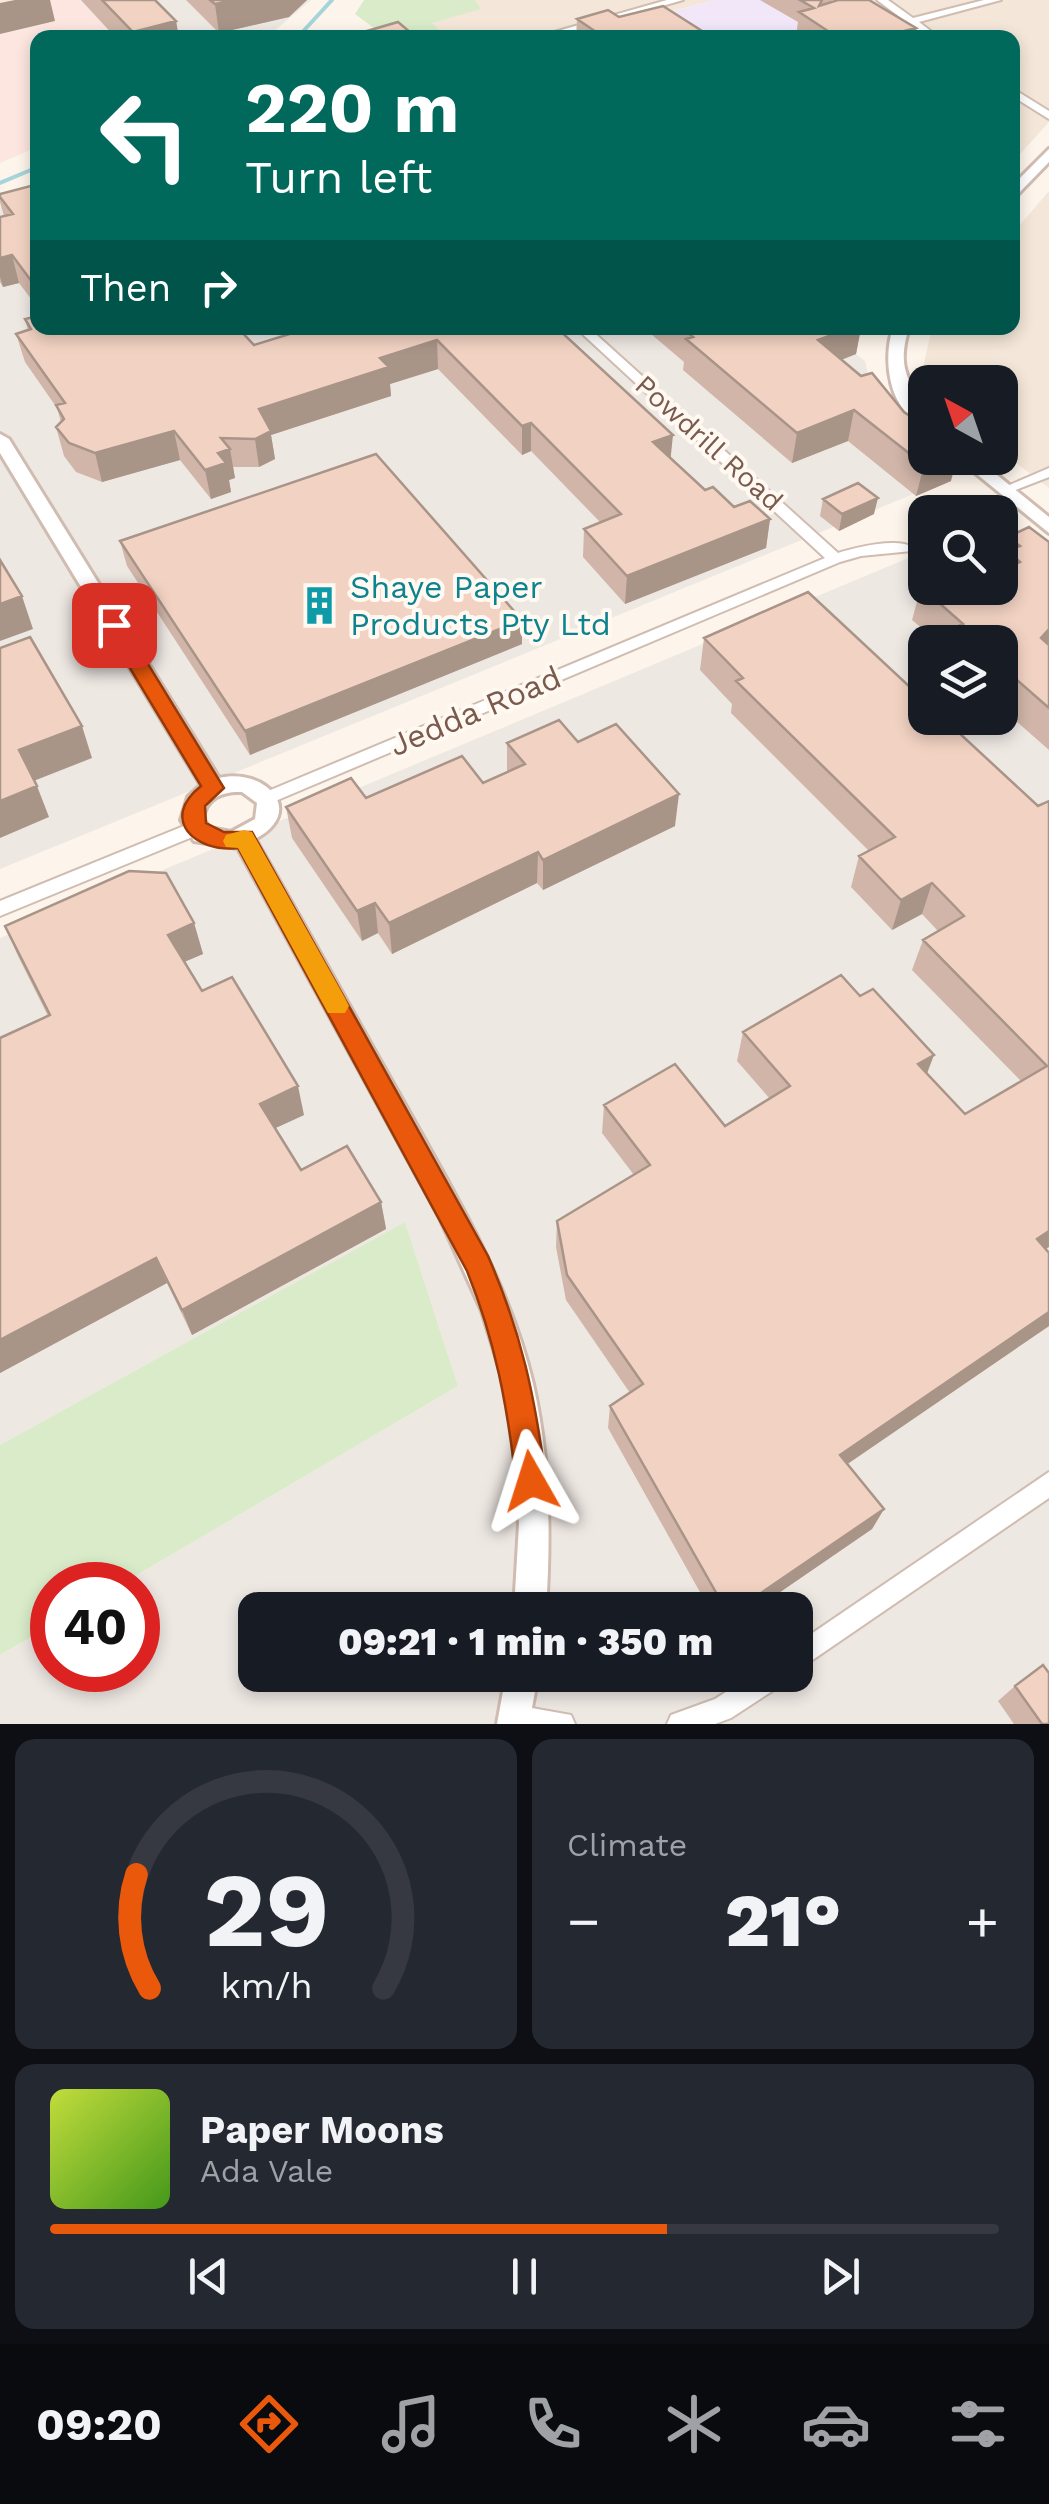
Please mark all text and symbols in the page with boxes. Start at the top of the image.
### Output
text: 220 m [245,67,459,149]
icon: left [80,70,210,200]
text: Turn left [245,151,432,204]
icon: right [191,260,246,315]
text: Then [80,266,171,310]
north arrow [908,365,1018,475]
map controls [908,365,1018,735]
street label: Powdrill Road [629,368,789,518]
button: search [908,495,1018,605]
place label: Shaye Paper Products Pty Ltd [350,568,611,643]
pin [72,583,157,668]
building icon: Shaye Paper Products Pty Ltd [299,584,341,626]
icon: arrive [87,598,142,653]
button: layers [908,625,1018,735]
street label: Jedda Road [383,658,567,764]
position arrow [479,1429,583,1533]
speed limit sign: 40 [30,1562,160,1692]
text: 09:21 · 1 min · 350 m [338,1620,713,1664]
text: Climate [567,1826,687,1864]
text: 29 [203,1849,329,1971]
text: 21° [725,1876,841,1964]
text: − [567,1889,600,1953]
text: + [966,1889,999,1953]
text: km/h [220,1965,312,2007]
text: Paper Moons [200,2108,444,2152]
text: Ada Vale [200,2152,333,2190]
icon: previous [181,2249,236,2304]
icon: pause [497,2249,552,2304]
icon: next [813,2249,868,2304]
icon: directions [234,2389,304,2459]
icon: music [376,2389,446,2459]
icon: phone [518,2389,588,2459]
icon: climate [659,2389,729,2459]
icon: car [801,2389,871,2459]
icon: filters [943,2389,1013,2459]
text: 09:20 [36,2398,162,2451]

